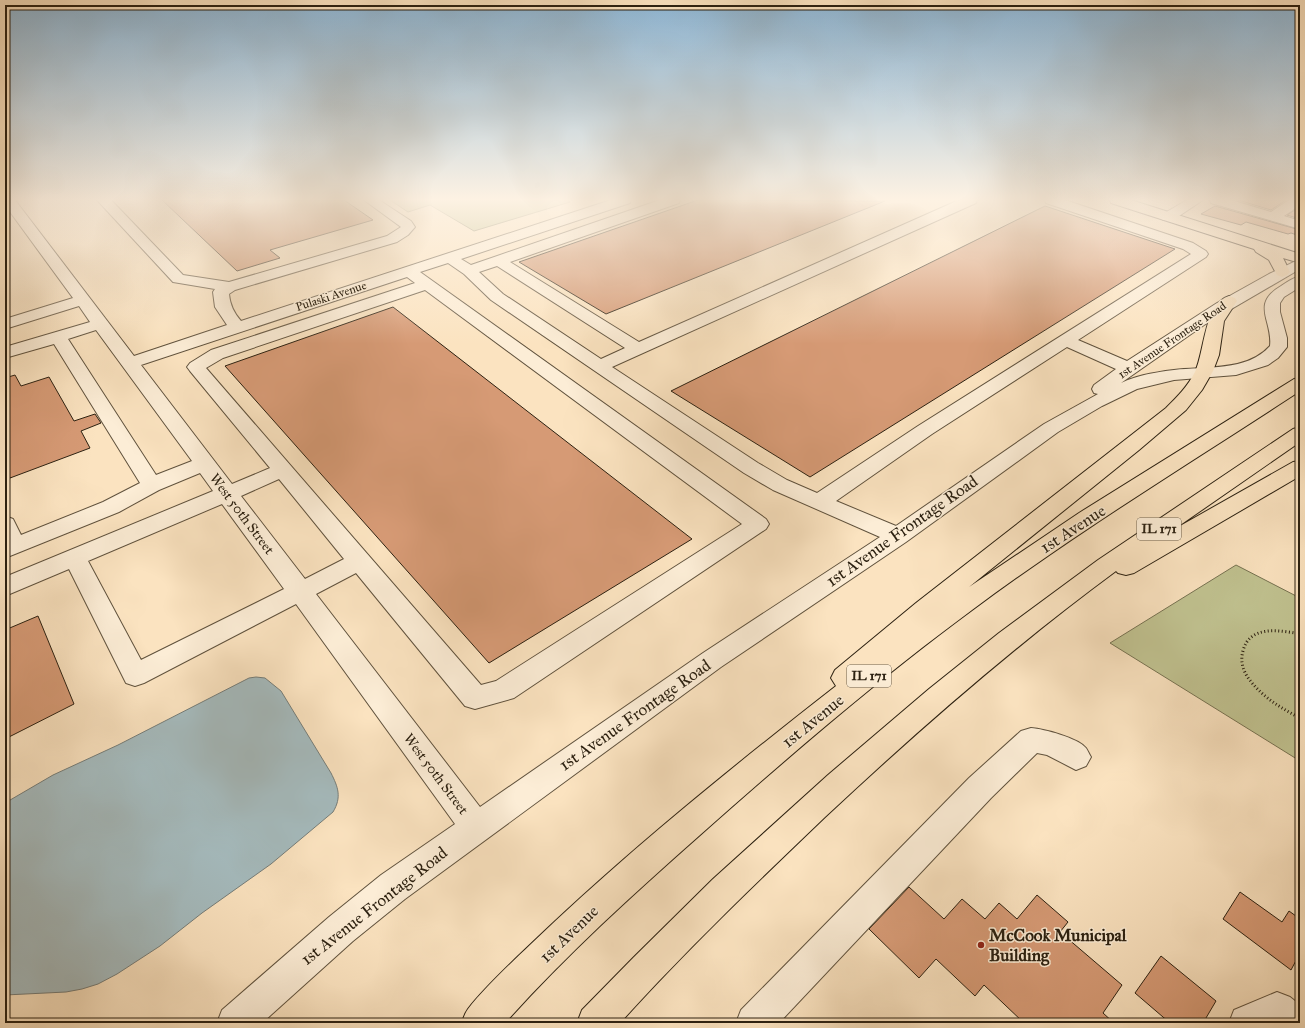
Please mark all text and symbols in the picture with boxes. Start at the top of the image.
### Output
street label: Pulaski Avenue [294,278,368,314]
street label: 1st Avenue Frontage Road [1115,299,1229,382]
street label: West 50th Street [206,470,278,558]
street label: 1st Avenue Frontage Road [822,470,982,591]
street label: 1st Avenue [1036,500,1110,558]
road number: IL 171 [1137,518,1181,540]
street label: 1st Avenue Frontage Road [555,654,715,775]
road number: IL 171 [847,665,891,687]
street label: 1st Avenue [778,690,848,752]
street label: West 50th Street [400,730,472,818]
street label: 1st Avenue Frontage Road [297,842,452,970]
street label: 1st Avenue [535,901,603,967]
place label: McCook Municipal Building [989,925,1127,966]
marker: McCook Municipal Building [976,940,986,950]

